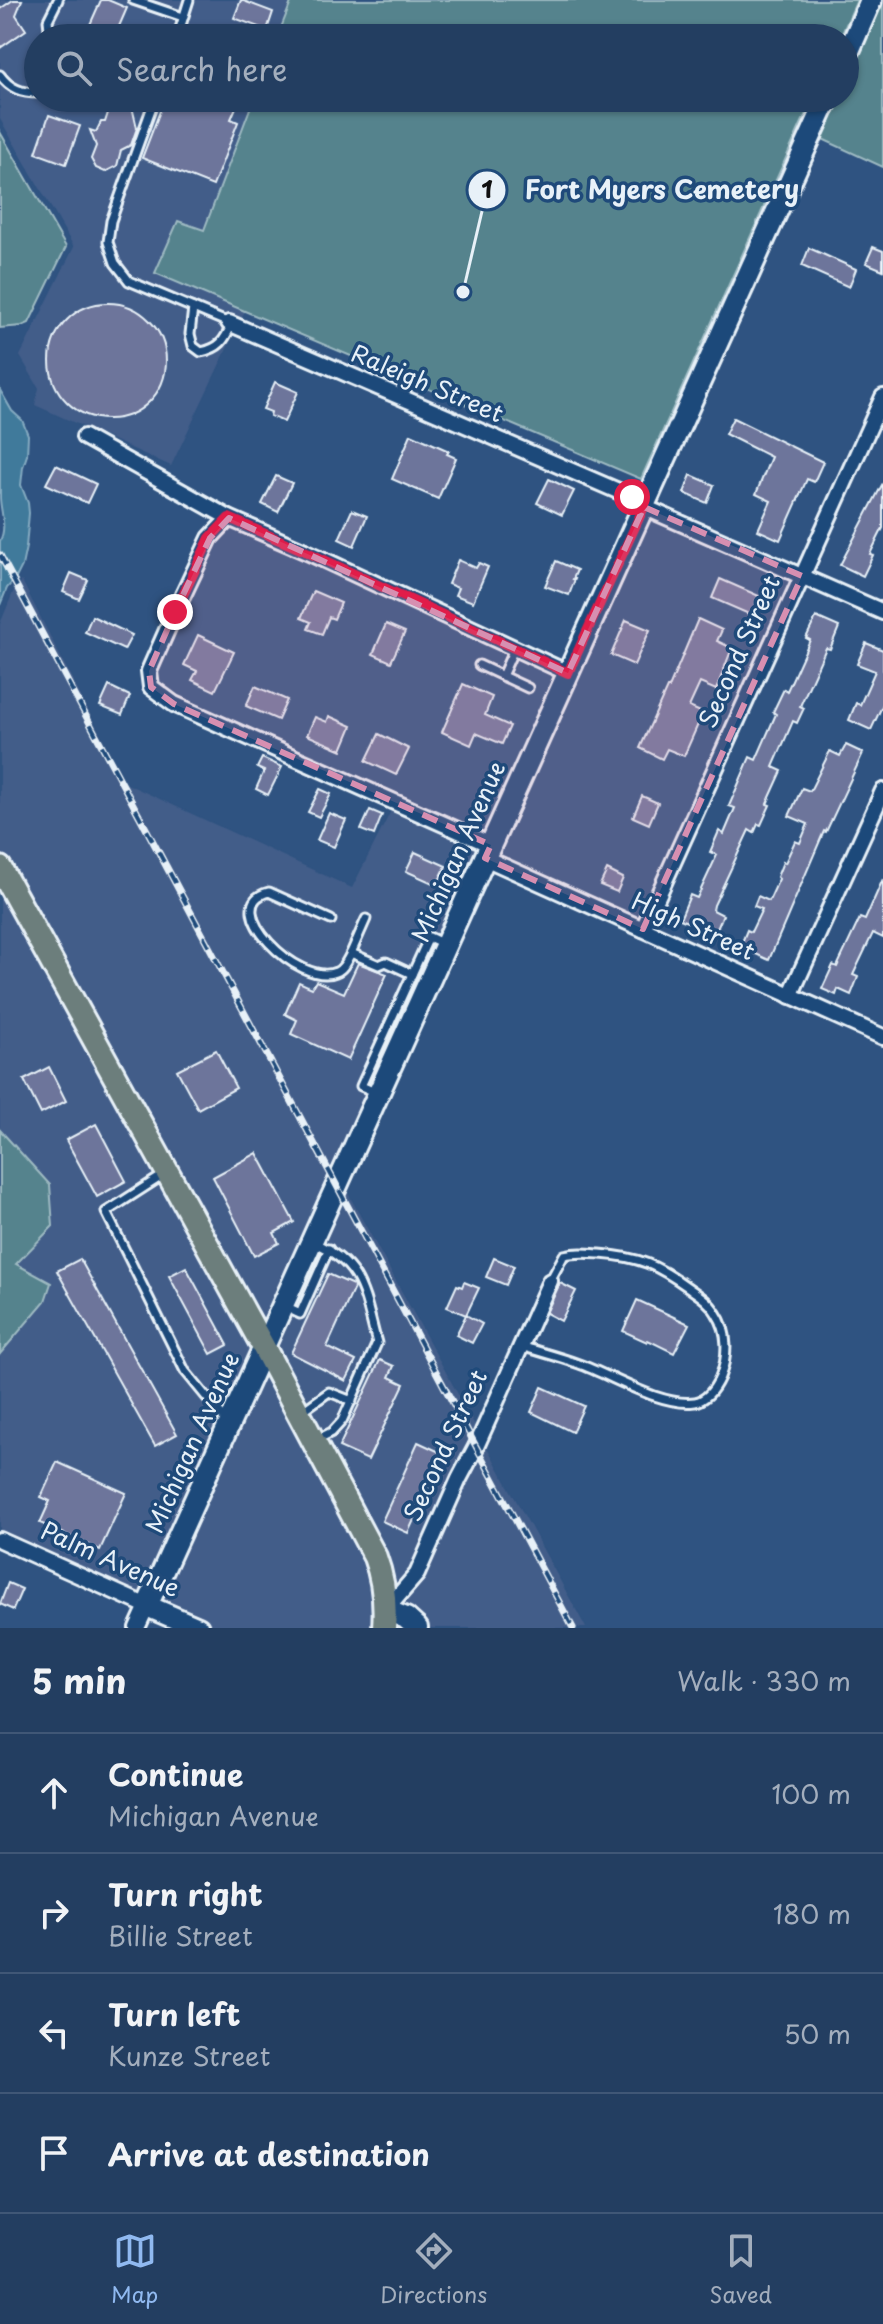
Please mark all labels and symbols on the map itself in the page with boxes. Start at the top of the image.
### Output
callout: Fort Myers Cemetery [467,165,816,215]
text: Fort Myers Cemetery [525,169,799,208]
text: 1 [481,170,493,206]
street label: Raleigh Street [346,334,510,431]
route start [614,479,650,515]
street label: Second Street [688,569,788,733]
route end [157,594,193,630]
street label: Michigan Avenue [401,755,513,947]
street label: High Street [627,882,761,968]
street label: Michigan Avenue [135,1346,247,1538]
street label: Second Street [393,1363,495,1527]
street label: Palm Avenue [36,1512,186,1605]

